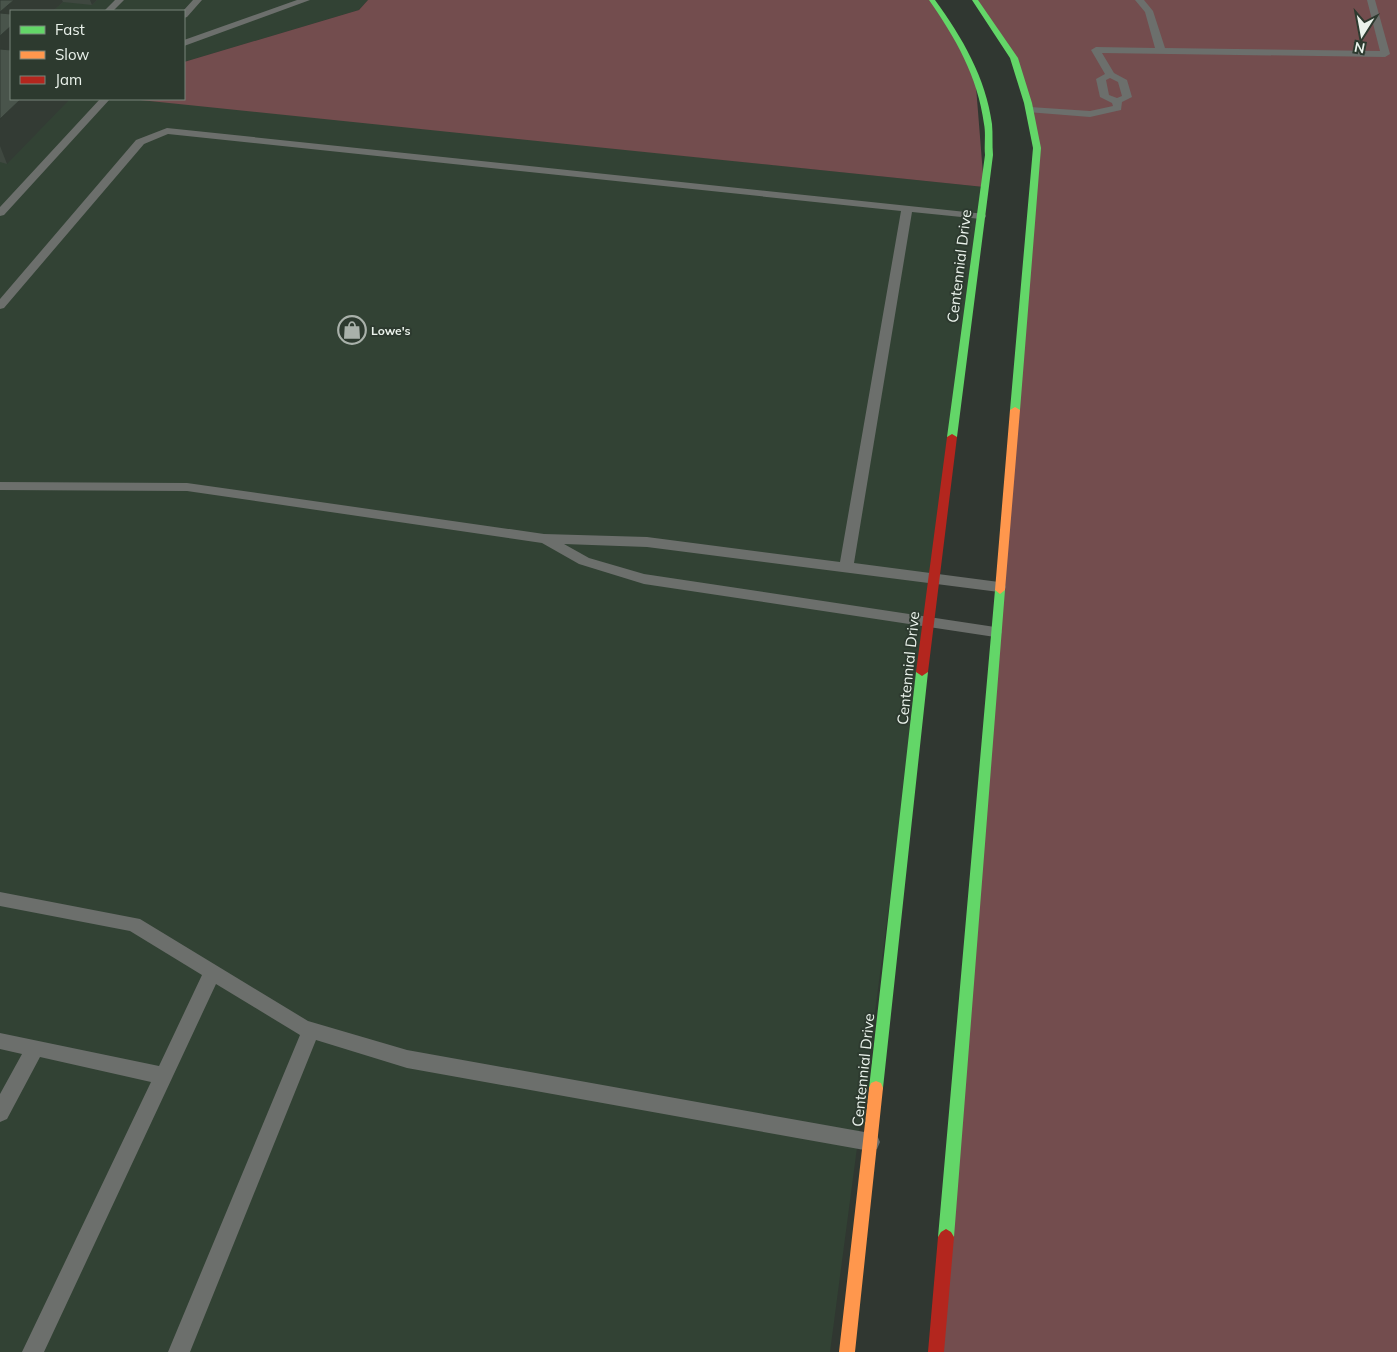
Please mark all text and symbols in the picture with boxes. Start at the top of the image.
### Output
legend [10,10,185,100]
north arrow [1337,10,1387,60]
text: Fast [55,20,85,39]
text: N [1353,38,1366,58]
text: Slow [55,45,89,64]
text: Jam [55,70,82,89]
street label: Centennial Drive [943,208,975,324]
shop icon: Lowe's [337,315,367,345]
place label: Lowe's [371,323,411,338]
street label: Centennial Drive [893,610,923,726]
street label: Centennial Drive [848,1012,878,1128]

